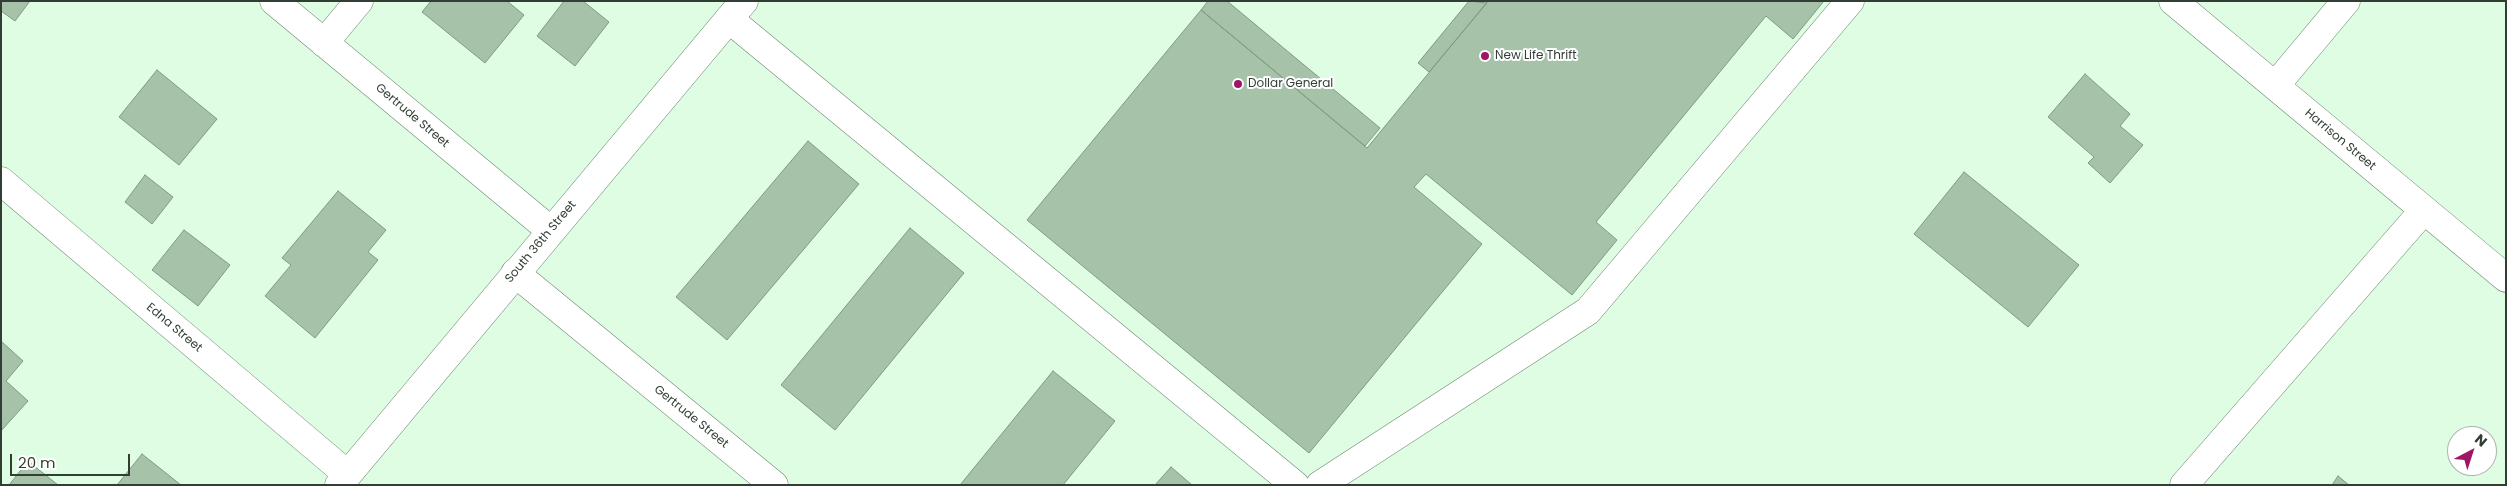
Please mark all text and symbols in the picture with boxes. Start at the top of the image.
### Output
place label: New Life Thrift [1495,49,1577,63]
marker: New Life Thrift [1479,50,1491,62]
place label: Dollar General [1248,77,1333,91]
marker: Dollar General [1232,78,1244,90]
street label: Gertrude Street [372,81,452,151]
street label: Harrison Street [2302,106,2378,174]
street label: South 36th Street [502,198,580,286]
street label: Edna Street [143,301,205,355]
street label: Gertrude Street [651,383,731,451]
north arrow [2447,426,2497,476]
text: N [2471,429,2491,451]
scale bar [12,444,132,476]
text: 20 m [18,452,56,473]

